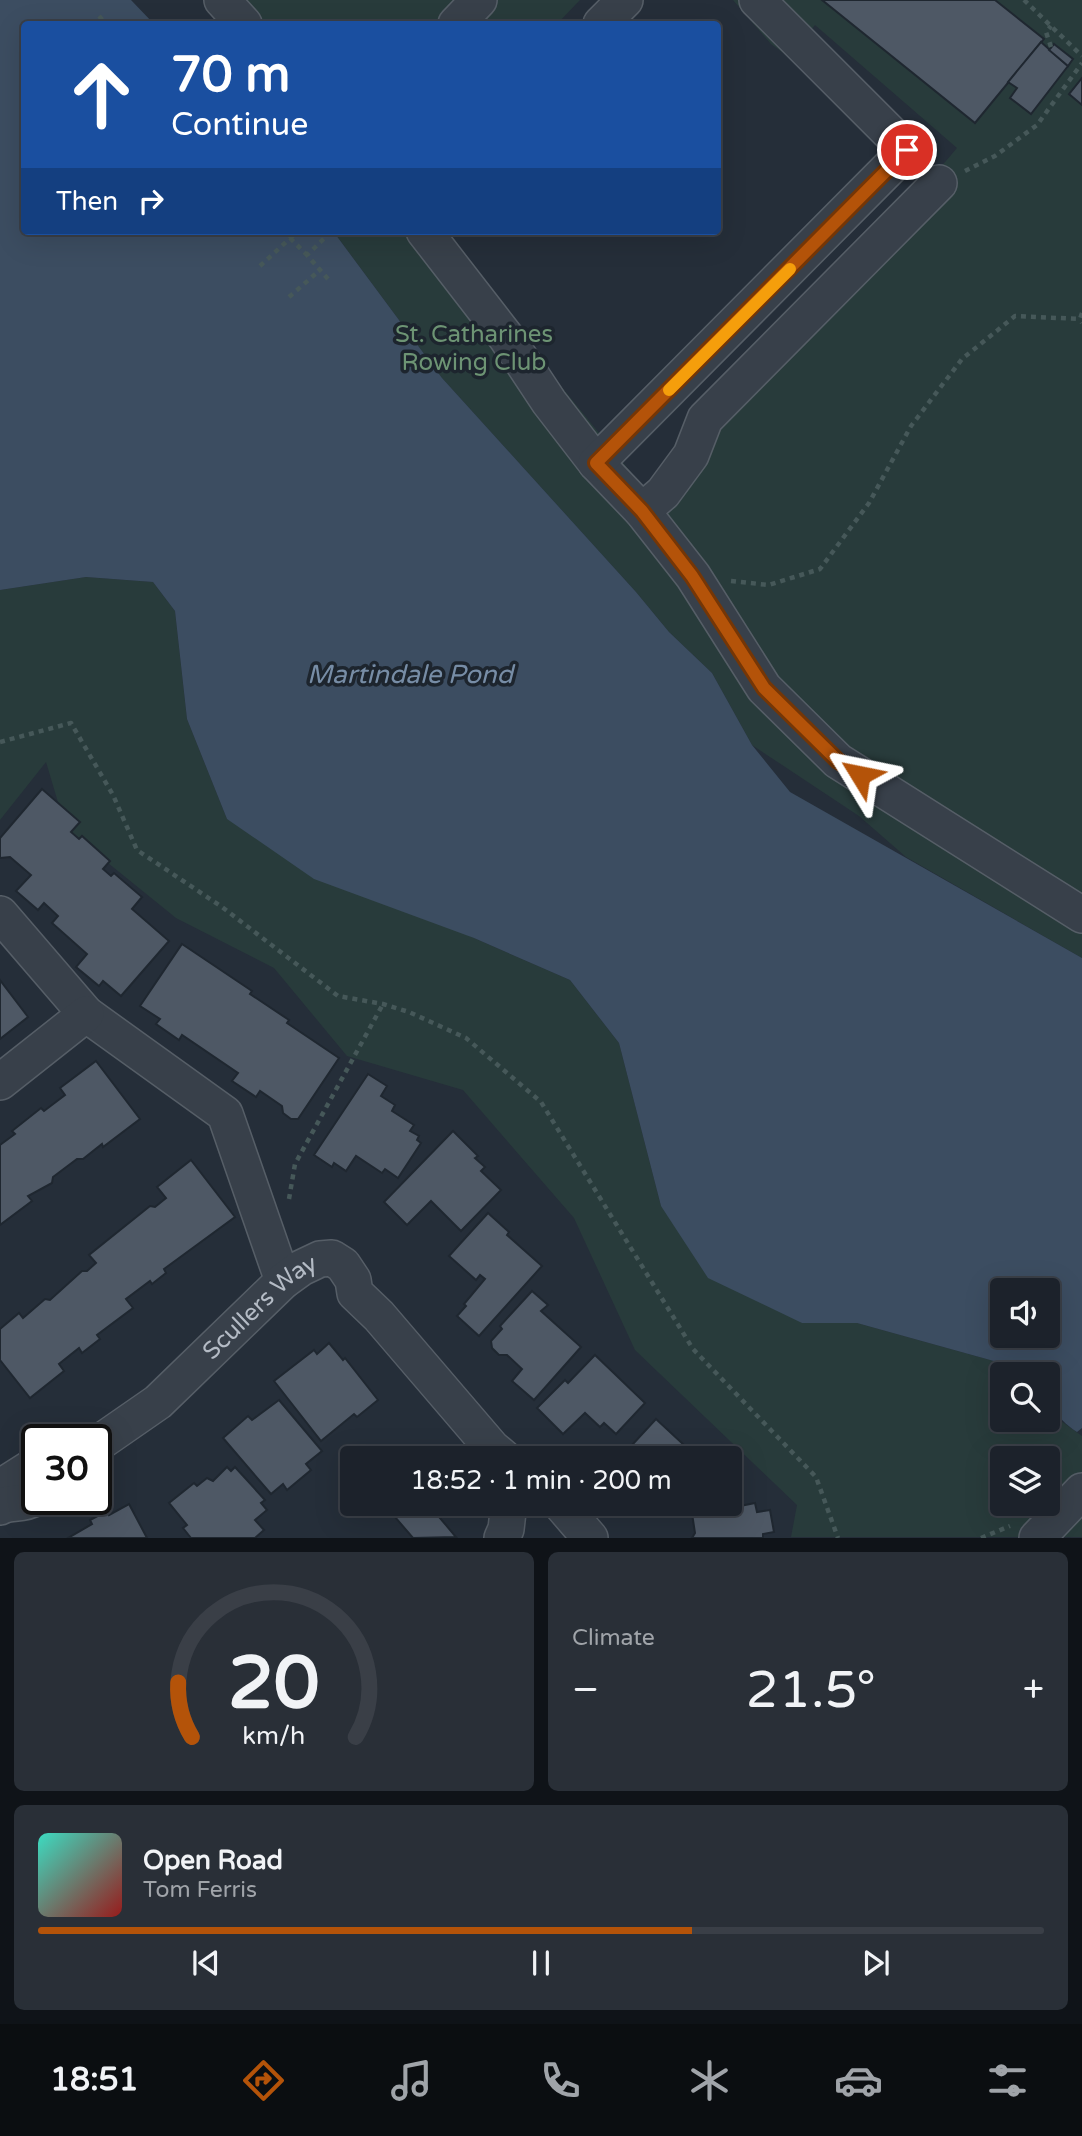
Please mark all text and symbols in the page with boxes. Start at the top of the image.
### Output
text: 70 m [171,46,290,105]
icon: ahead [56,49,147,140]
text: Continue [171,106,308,144]
pin [877,120,937,180]
icon: arrive [888,131,926,169]
icon: right [132,182,170,220]
text: Then [56,186,118,217]
park label: St. Catharines Rowing Club [395,320,553,377]
water label: Martindale Pond [307,659,516,690]
position arrow [823,738,897,812]
street label: Scullers Way [197,1249,322,1366]
map controls [990,1278,1060,1516]
button: sound [990,1278,1060,1348]
button: search [990,1362,1060,1432]
speed limit sign: 30 [21,1424,112,1515]
button: layers [990,1446,1060,1516]
text: 18:52 · 1 min · 200 m [410,1465,672,1496]
text: Climate [572,1624,655,1652]
text: 20 [228,1641,320,1729]
text: 21.5° [746,1659,876,1722]
text: − [572,1667,599,1713]
text: + [1023,1667,1044,1713]
text: km/h [243,1721,305,1751]
text: Open Road [143,1845,283,1876]
text: Tom Ferris [143,1876,257,1904]
icon: previous [187,1944,225,1982]
icon: pause [522,1944,560,1982]
icon: next [857,1944,895,1982]
icon: directions [239,2056,288,2105]
icon: music [387,2056,436,2105]
icon: phone [536,2056,585,2105]
icon: climate [685,2056,734,2105]
icon: car [834,2056,883,2105]
icon: filters [983,2056,1032,2105]
text: 18:51 [50,2061,139,2099]

